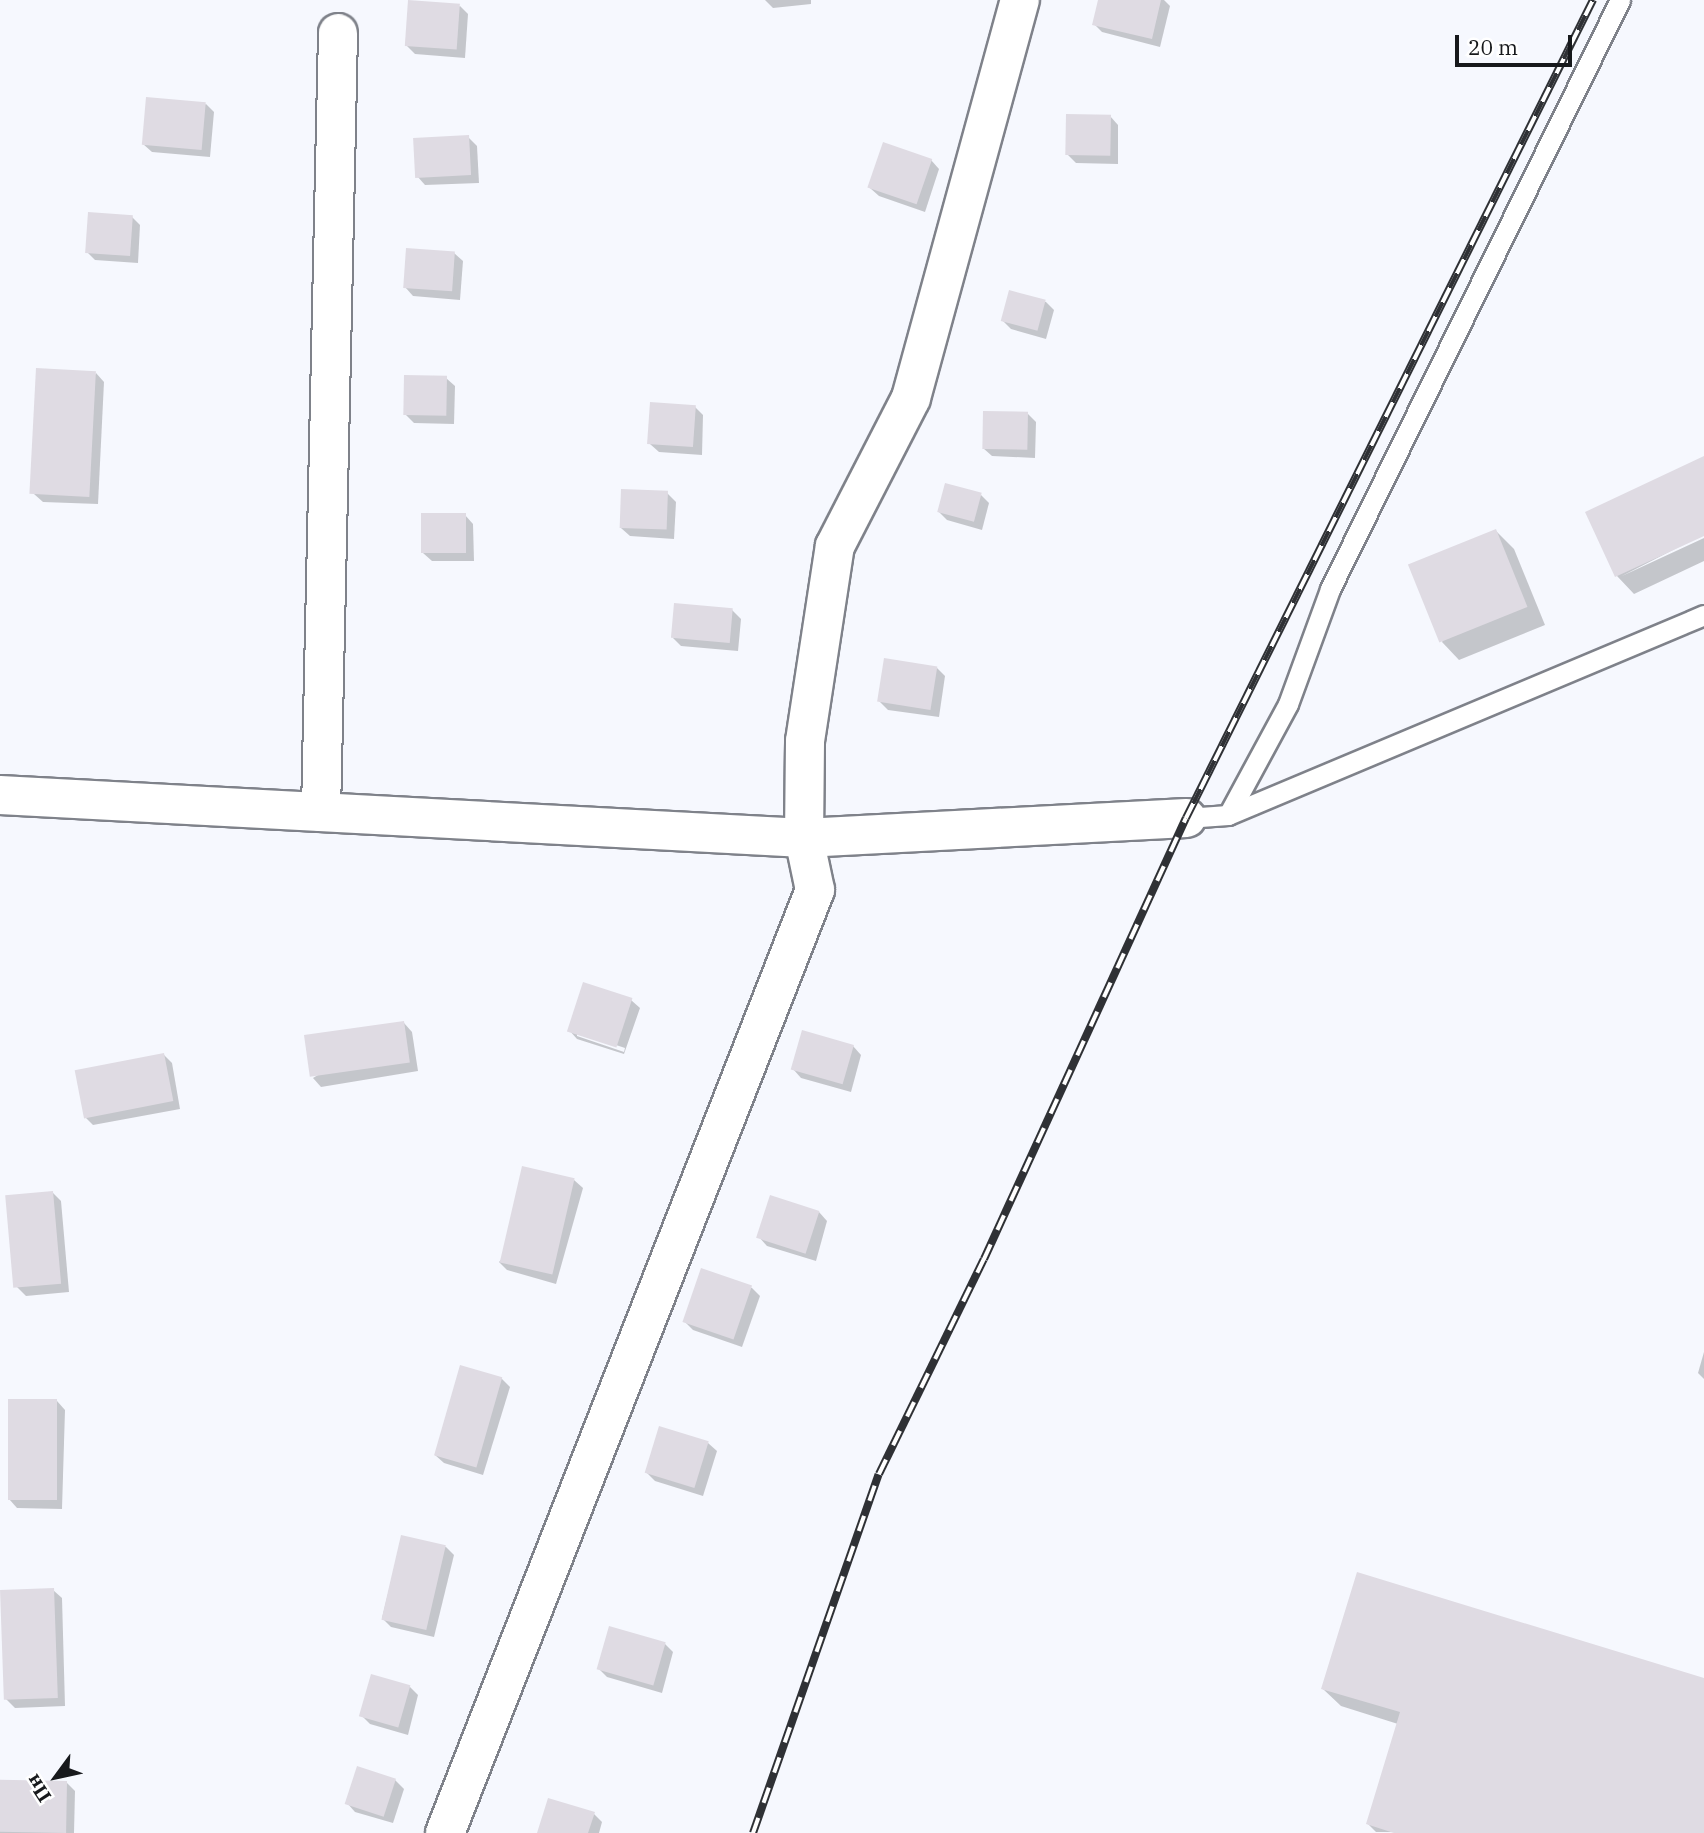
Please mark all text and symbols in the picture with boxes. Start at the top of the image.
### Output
scale bar [1459,21,1576,65]
text: 20 m [1468,33,1518,61]
north arrow [21,1742,91,1812]
text: Пн [21,1770,56,1807]

